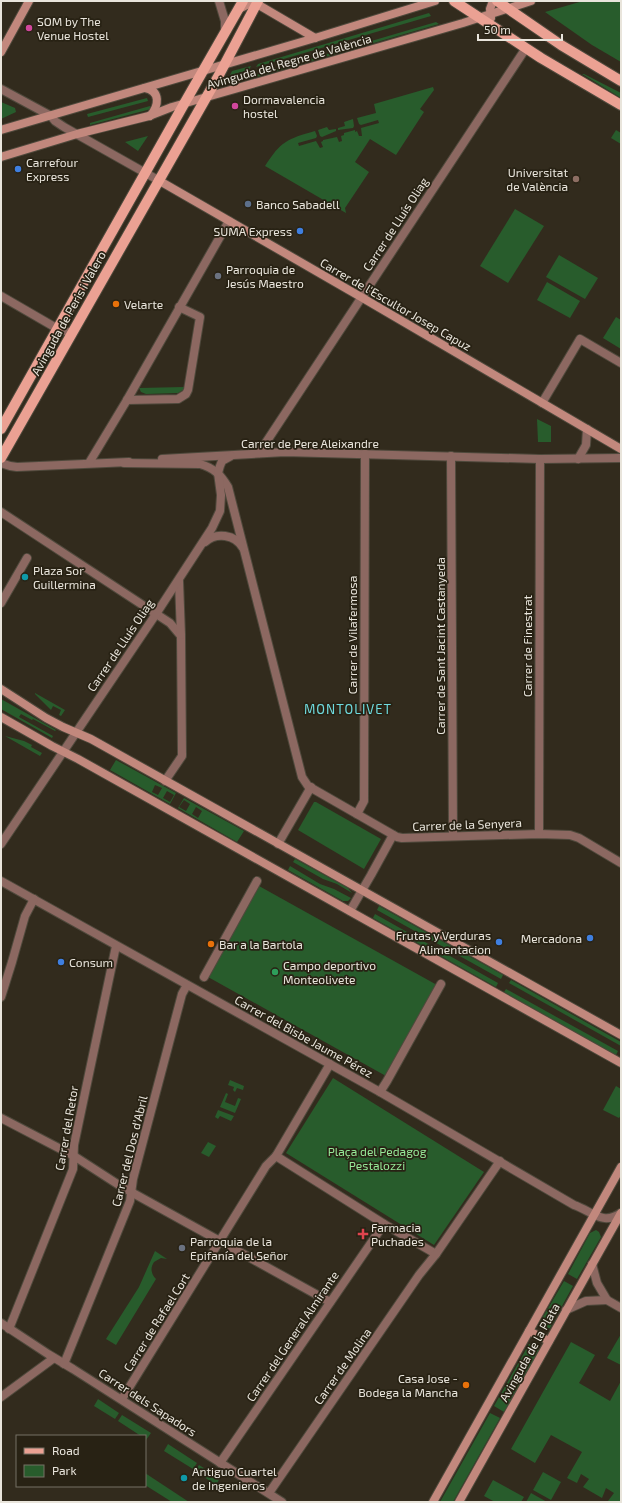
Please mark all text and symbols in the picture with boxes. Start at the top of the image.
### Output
place label: SOM by The Venue Hostel [37,14,109,42]
scale bar [478,16,562,42]
text: 50 m [484,22,511,36]
marker: SOM by The Venue Hostel [24,23,34,33]
street label: Avinguda del Regne de València [205,31,373,91]
place label: Dormavalencia hostel [243,92,325,120]
marker: Dormavalencia hostel [230,101,240,111]
place label: Carrefour Express [26,155,78,183]
marker: Carrefour Express [13,164,23,174]
place label: Universitat de València [506,165,568,193]
street label: Carrer de Lluís Oliag [360,174,431,273]
marker: Universitat de València [571,174,581,184]
place label: Banco Sabadell [256,197,340,211]
marker: Banco Sabadell [243,199,253,209]
place label: SUMA Express [214,224,292,238]
marker: SUMA Express [295,226,305,236]
street label: Avinguda de Peris i Valero [28,248,108,377]
street label: Carrer de l'Escultor Josep Capuz [318,255,474,353]
place label: Parroquia de Jesús Maestro [226,262,304,290]
marker: Parroquia de Jesús Maestro [213,271,223,281]
place label: Velarte [124,297,163,311]
marker: Velarte [111,299,121,309]
street label: Carrer de Pere Aleixandre [241,436,379,450]
street label: Carrer de Sant Jacint Castanyeda [433,557,447,735]
place label: Plaza Sor Guillermina [33,563,96,591]
marker: Plaza Sor Guillermina [20,572,30,582]
street label: Carrer de Vilafermosa [345,576,359,694]
street label: Carrer de Finestrat [520,595,534,697]
street label: Carrer de Lluís Oliag [84,596,156,694]
district label: MONTOLIVET [304,701,392,717]
street label: Carrer de la Senyera [412,815,522,833]
place label: Frutas y Verduras Alimentacion [396,928,491,956]
place label: Mercadona [521,931,582,945]
marker: Mercadona [585,933,595,943]
place label: Bar a la Bartola [219,937,303,951]
marker: Frutas y Verduras Alimentacion [494,937,504,947]
marker: Bar a la Bartola [206,939,216,949]
place label: Consum [69,955,113,969]
marker: Consum [56,957,66,967]
place label: Campo deportivo Monteolivete [283,958,376,986]
marker: Campo deportivo Monteolivete [270,967,280,977]
street label: Carrer del Bisbe Jaume Pérez [232,992,376,1080]
street label: Carrer del Retor [52,1084,80,1171]
street label: Carrer del Dos d'Abril [108,1094,150,1208]
park label: Plaça del Pedagog Pestalozzi [328,1144,427,1172]
place label: Farmacia Puchades [371,1220,424,1248]
marker: Farmacia Puchades [358,1229,368,1239]
place label: Parroquia de la Epifanía del Señor [190,1234,288,1262]
marker: Parroquia de la Epifanía del Señor [177,1243,187,1253]
street label: Carrer del General Almirante [243,1268,341,1404]
street label: Carrer de Rafael Cort [120,1270,192,1374]
street label: Avinguda de la Plata [496,1300,562,1404]
street label: Carrer de Molina [310,1325,374,1407]
street label: Carrer dels Sapadors [97,1365,199,1439]
place label: Casa Jose - Bodega la Mancha [358,1371,458,1399]
marker: Casa Jose - Bodega la Mancha [461,1380,471,1390]
legend [16,1435,146,1487]
text: Road [52,1443,80,1457]
text: Park [52,1463,77,1477]
place label: Antiguo Cuartel de Ingenieros [192,1464,277,1492]
marker: Antiguo Cuartel de Ingenieros [179,1473,189,1483]

